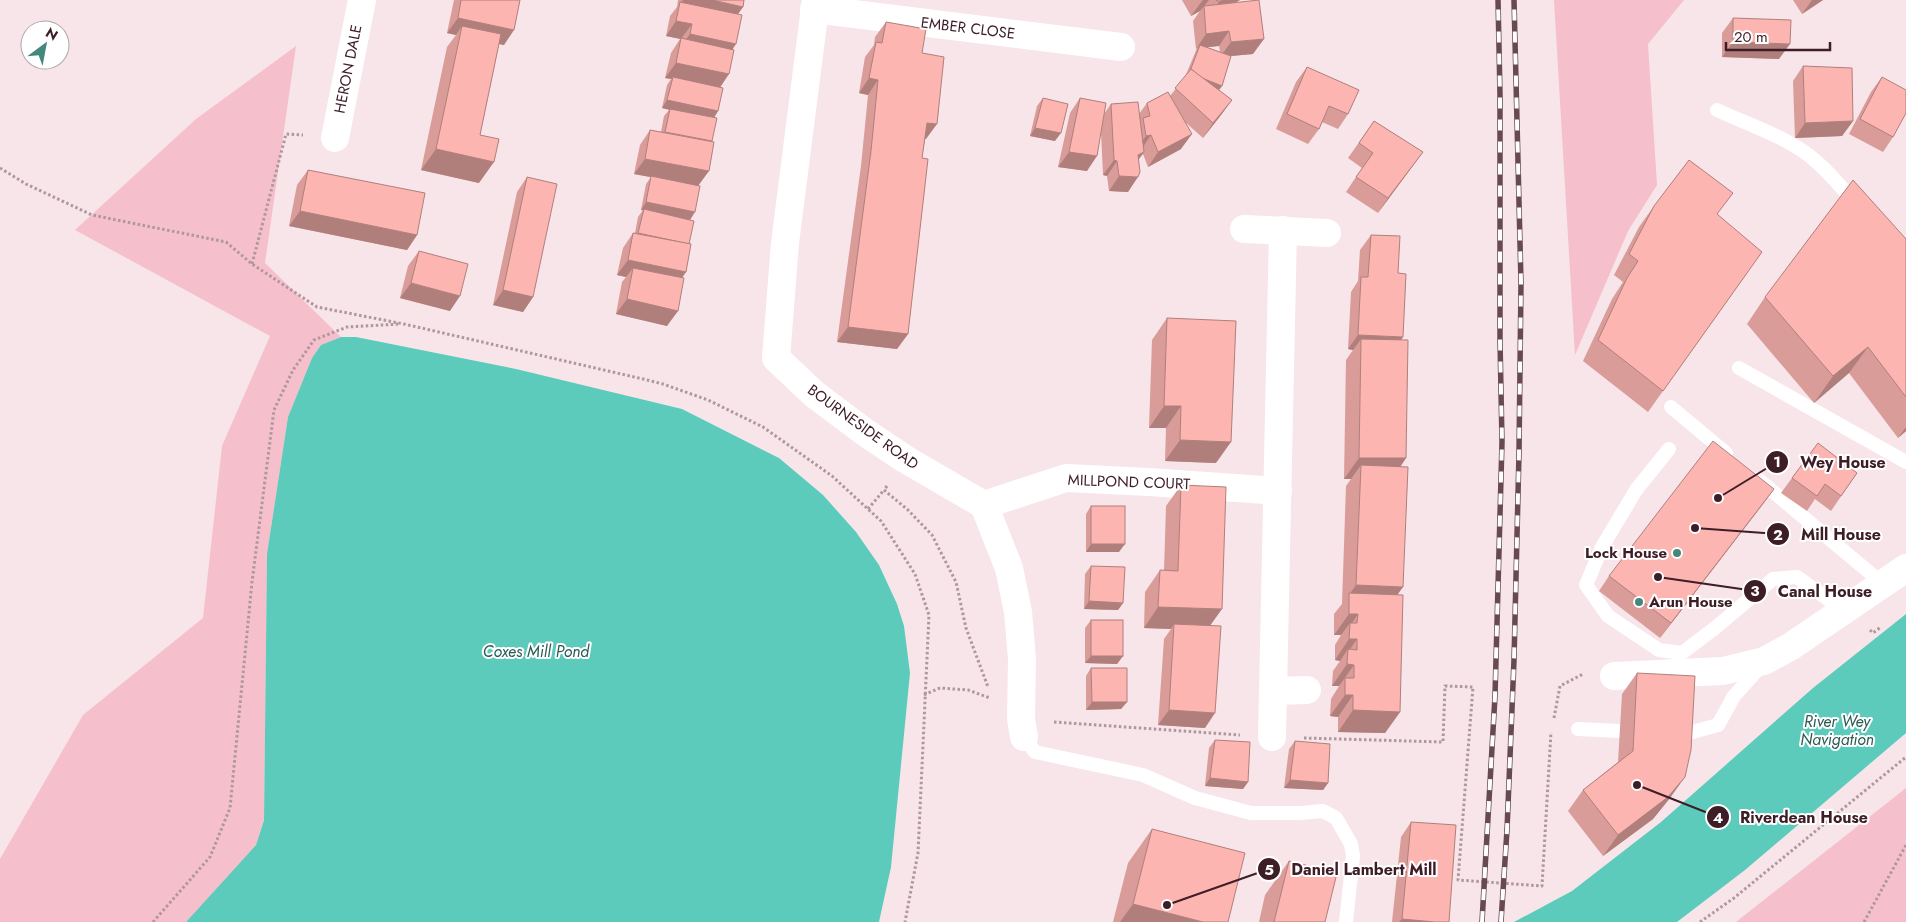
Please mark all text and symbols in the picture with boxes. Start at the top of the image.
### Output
street label: EMBER CLOSE [920,11,1016,45]
north arrow [20,20,70,70]
scale bar [1726,20,1830,52]
text: N [42,23,62,45]
street label: HERON DALE [329,23,367,115]
text: 20 m [1734,26,1768,48]
street label: BOURNESIDE ROAD [803,379,923,475]
callout: Wey House [1765,447,1895,478]
text: 1 [1773,451,1781,473]
text: Wey House [1800,451,1886,474]
street label: MILLPOND COURT [1067,469,1191,495]
callout: Mill House [1766,519,1891,550]
text: Mill House [1801,523,1881,546]
text: 2 [1773,524,1783,546]
place label: Lock House [1585,542,1667,564]
marker: Lock House [1671,547,1683,559]
callout: Canal House [1743,575,1882,606]
text: 3 [1750,580,1760,602]
text: Canal House [1778,580,1872,603]
place label: Arun House [1648,591,1733,613]
marker: Arun House [1633,596,1645,608]
water label: Coxes Mill Pond [483,640,590,663]
water label: River Wey Navigation [1800,710,1874,751]
callout: Riverdean House [1705,802,1878,833]
text: Riverdean House [1740,806,1868,829]
text: 4 [1713,807,1723,829]
callout: Daniel Lambert Mill [1257,854,1447,885]
text: Daniel Lambert Mill [1291,858,1437,881]
text: 5 [1264,859,1274,881]

